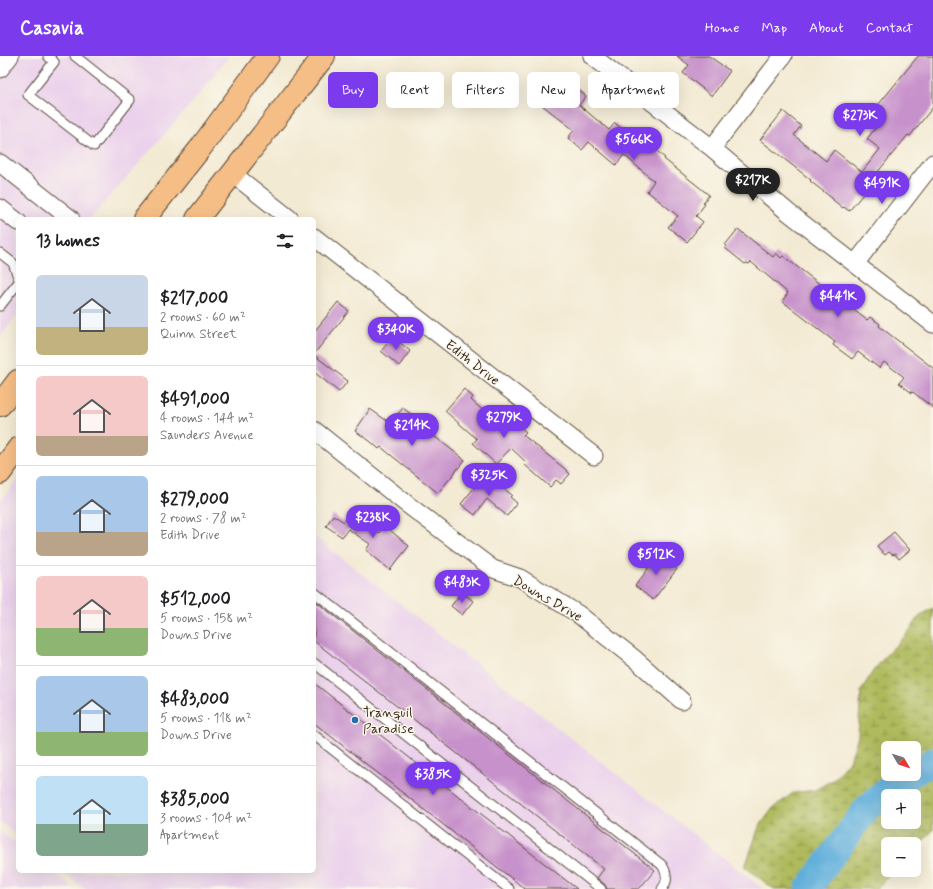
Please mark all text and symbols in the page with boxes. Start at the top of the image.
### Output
text: Casavia [20,16,84,41]
text: Home [705,19,739,37]
text: Map [761,19,787,37]
text: About [809,19,844,37]
text: Contact [866,19,913,37]
chip: Buy [328,72,378,108]
chip: Rent [386,72,444,108]
chip: Filters [452,72,519,108]
chip: New [527,72,580,108]
chip: Apartment [588,72,679,108]
pin: $273K [832,103,888,137]
text: $273K [842,107,878,124]
pin: $566K [606,127,662,161]
text: $566K [615,131,653,148]
pin: $217K [725,168,781,202]
pin: $491K [854,171,910,205]
text: $217K [735,172,771,189]
text: $491K [863,175,901,192]
text: 13 homes [36,230,100,252]
icon: filters [274,230,296,252]
pin: $441K [810,284,866,318]
text: $217,000 [160,287,228,309]
text: $441K [819,288,857,305]
icon: home [68,291,116,339]
text: 2 rooms · 60 m² [160,309,246,326]
pin: $340K [368,317,424,351]
text: $340K [377,321,415,338]
text: Quinn Street [160,326,237,343]
street label: Edith Drive [442,336,503,390]
text: $491,000 [160,388,230,410]
icon: home [68,392,116,440]
pin: $279K [476,405,532,439]
text: $279K [486,409,522,426]
text: 4 rooms · 144 m² [160,410,254,427]
pin: $214K [384,413,440,447]
text: $214K [394,417,430,434]
text: Saunders Avenue [160,427,254,444]
pin: $325K [461,463,517,497]
text: $325K [471,467,507,484]
text: $279,000 [160,488,229,510]
icon: home [68,492,116,540]
pin: $238K [345,505,401,539]
text: $238K [355,509,391,526]
text: 2 rooms · 78 m² [160,510,247,527]
text: Edith Drive [160,527,220,544]
pin: $512K [628,542,684,576]
text: $512K [637,546,675,563]
pin: $483K [434,570,490,604]
street label: Downs Drive [510,572,585,626]
text: $483K [444,574,480,591]
text: $512,000 [160,588,231,610]
icon: home [68,592,116,640]
text: 5 rooms · 158 m² [160,610,253,627]
text: Downs Drive [160,627,232,644]
text: $483,000 [160,688,229,710]
icon: home [68,692,116,740]
place label: Tranquil Paradise [363,704,414,738]
text: 5 rooms · 118 m² [160,710,251,727]
marker: Tranquil Paradise [350,715,360,725]
text: Downs Drive [160,727,232,744]
north arrow [881,741,921,781]
map controls [881,741,921,877]
pin: $385K [405,762,461,796]
text: $385K [414,766,452,783]
text: $385,000 [160,788,230,810]
button: + [881,789,921,829]
icon: home [68,792,116,840]
text: 3 rooms · 104 m² [160,810,252,827]
text: Apartment [160,827,219,844]
button: − [881,837,921,877]

